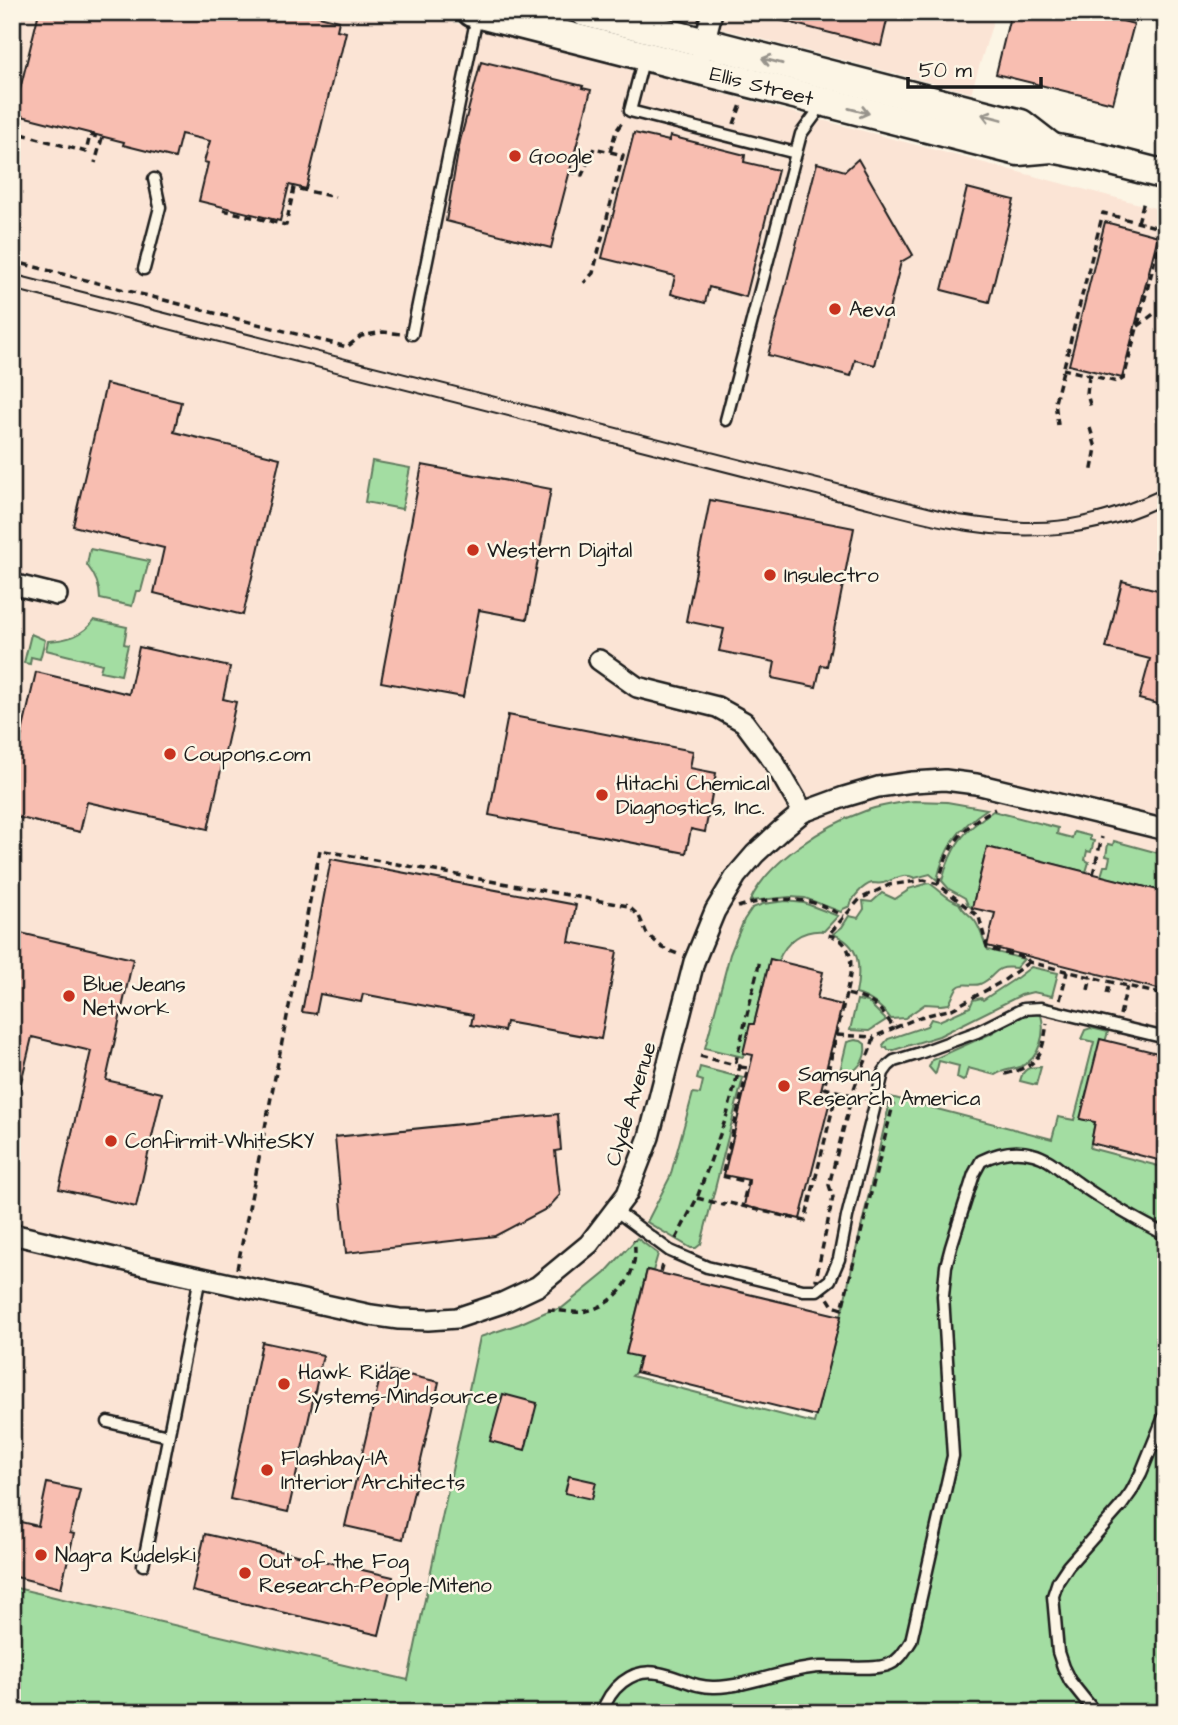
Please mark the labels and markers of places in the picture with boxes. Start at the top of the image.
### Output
place label: Google [529,142,593,173]
marker: Google [507,148,523,164]
place label: Aeva [849,295,896,324]
marker: Aeva [827,301,843,317]
place label: Western Digital [487,536,632,567]
marker: Western Digital [465,542,481,558]
place label: Insulectro [784,561,879,590]
marker: Insulectro [762,567,778,583]
place label: Coupons.com [184,740,311,770]
marker: Coupons.com [162,746,178,762]
place label: Hitachi Chemical Diagnostics, Inc. [616,769,770,824]
marker: Hitachi Chemical Diagnostics, Inc. [594,787,610,803]
place label: Blue Jeans Network [83,970,186,1023]
marker: Blue Jeans Network [61,988,77,1004]
place label: Samsung Research America [798,1060,981,1113]
marker: Samsung Research America [776,1078,792,1094]
place label: Confirmit-WhiteSKY [125,1127,315,1156]
marker: Confirmit-WhiteSKY [103,1133,119,1149]
place label: Hawk Ridge Systems-Mindsource [298,1358,498,1413]
marker: Hawk Ridge Systems-Mindsource [276,1376,292,1392]
place label: Flashbay-IA Interior Architects [281,1444,465,1497]
marker: Flashbay-IA Interior Architects [259,1462,275,1478]
place label: Nagra Kudelski [55,1541,196,1572]
marker: Nagra Kudelski [33,1547,49,1563]
place label: Out of the Fog Research-People-Miteno [259,1547,492,1601]
marker: Out of the Fog Research-People-Miteno [237,1565,253,1581]

